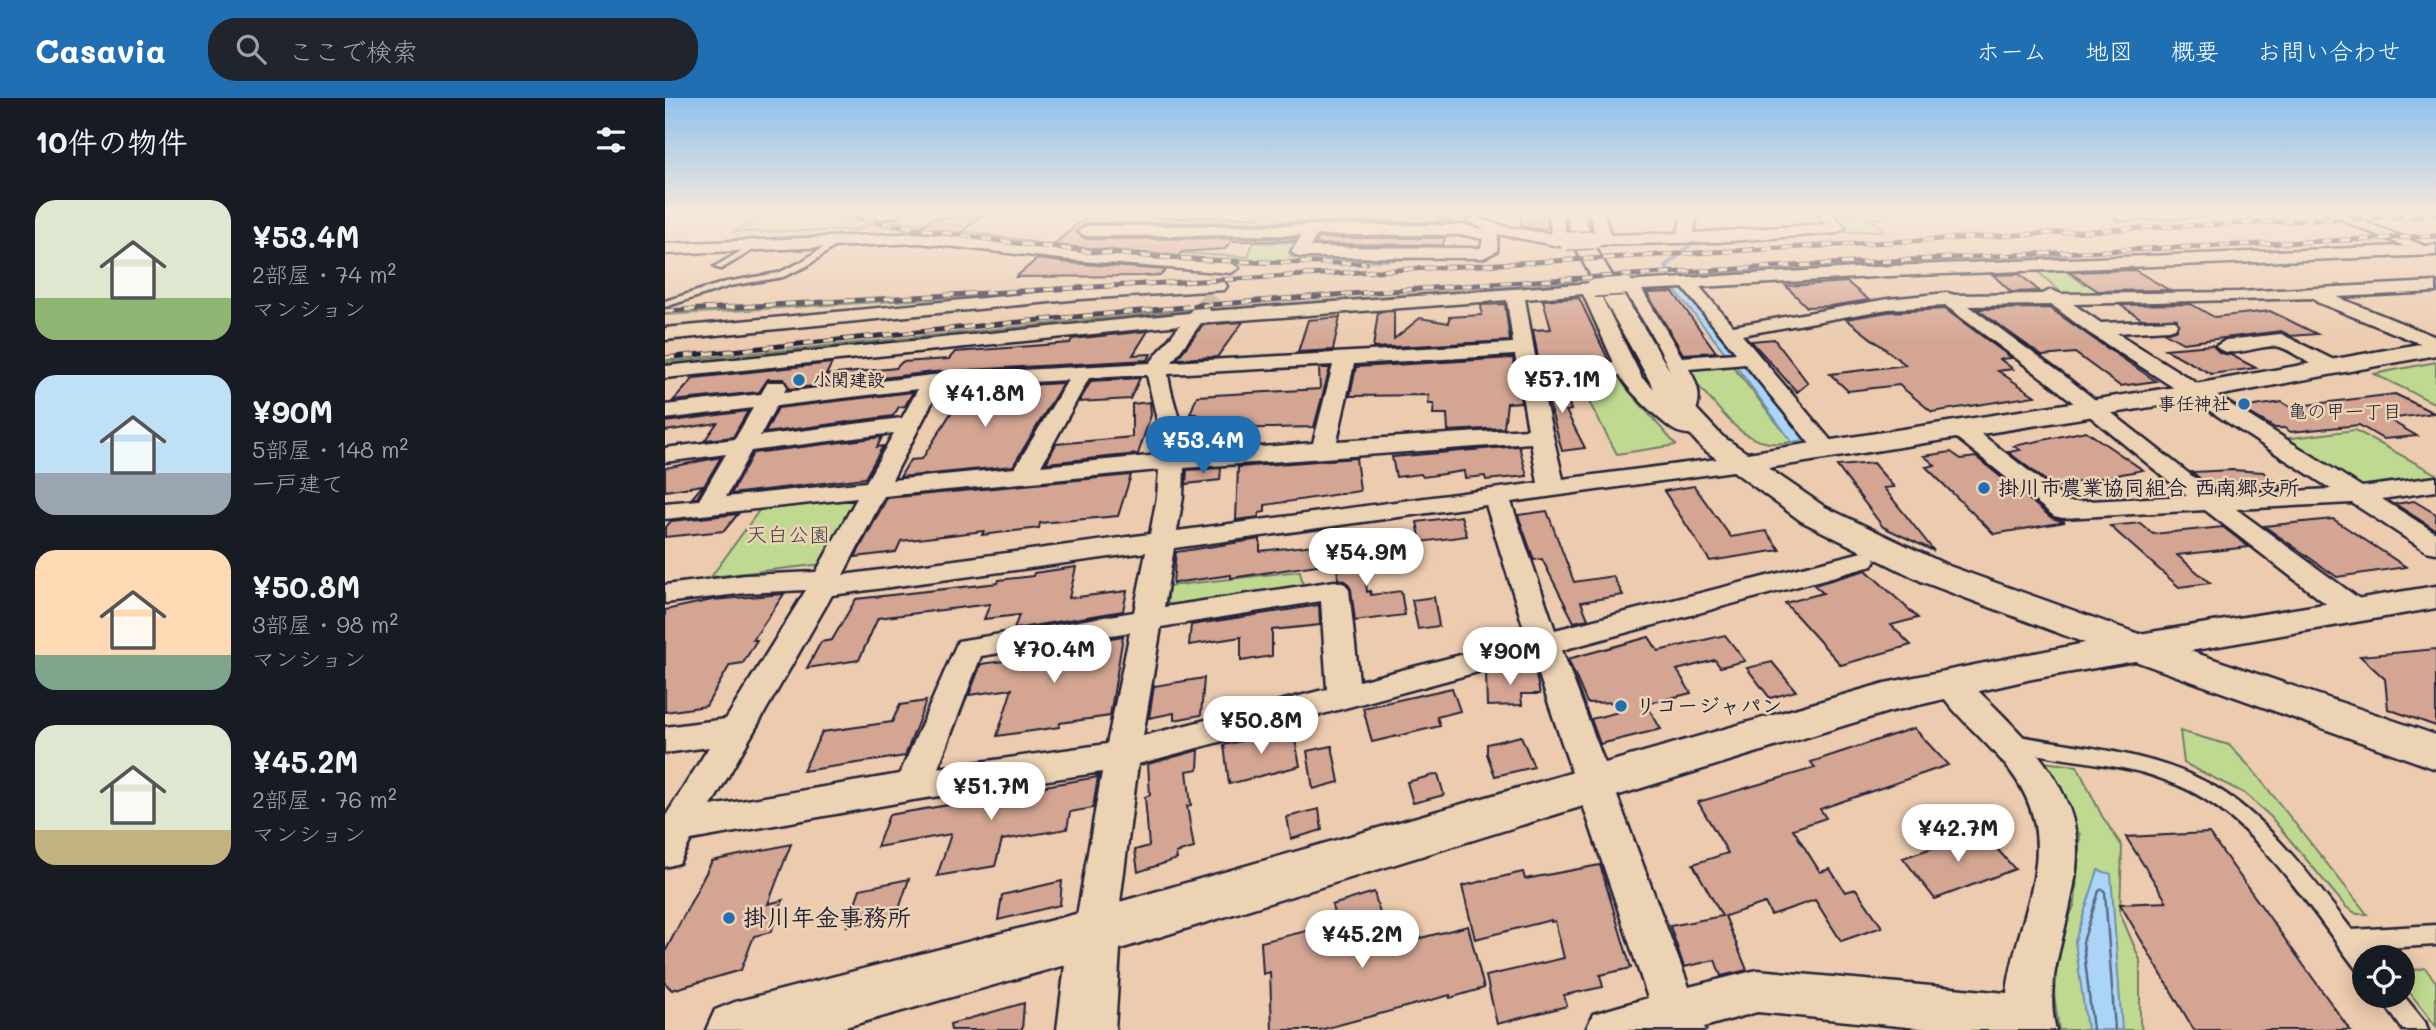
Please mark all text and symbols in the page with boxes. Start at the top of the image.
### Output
search box [208,18,698,81]
text: Casavia [35,28,166,71]
icon: search [232,30,270,68]
text: ここで検索 [288,34,418,68]
text: ホーム [1976,35,2047,66]
text: 地図 [2085,35,2133,66]
text: 概要 [2171,35,2219,66]
text: お問い合わせ [2257,35,2401,66]
text: 10件の物件 [35,121,188,161]
icon: filters [592,121,630,159]
text: ¥53.4M [252,216,360,256]
icon: home [91,228,175,312]
text: 2部屋 · 74 m² [252,259,396,289]
text: マンション [252,293,366,323]
pin: ¥57.1M [1505,356,1619,415]
text: ¥57.1M [1523,363,1601,393]
place label: 小関建設 [813,367,885,391]
pin: ¥41.8M [928,370,1042,429]
marker: 小関建設 [791,372,807,388]
text: ¥41.8M [945,377,1025,407]
text: ¥90M [252,391,333,431]
place label: 事任神社 [2158,391,2230,415]
marker: 事任神社 [2236,396,2252,412]
district label: 亀の甲一丁目 [2288,398,2402,423]
icon: home [91,403,175,487]
pin: ¥53.4M [1146,416,1260,476]
text: ¥53.4M [1162,424,1244,454]
text: 5部屋 · 148 m² [252,434,408,464]
text: 一戸建て [252,468,344,498]
place label: 掛川市農業協同組合 西南郷支所 [1998,473,2300,500]
marker: 掛川市農業協同組合 西南郷支所 [1976,480,1992,496]
park label: 天白公園 [746,520,830,547]
pin: ¥54.9M [1309,528,1423,588]
text: ¥54.9M [1325,536,1407,566]
text: ¥50.8M [252,566,361,606]
icon: home [91,578,175,662]
text: 3部屋 · 98 m² [252,609,398,639]
pin: ¥70.4M [997,626,1111,685]
pin: ¥90M [1469,628,1551,687]
text: ¥70.4M [1013,633,1095,663]
text: ¥90M [1479,635,1541,665]
text: マンション [252,643,366,673]
place label: リコージャパン [1635,691,1782,718]
pin: ¥50.8M [1204,696,1318,756]
marker: リコージャパン [1613,698,1629,714]
text: ¥50.8M [1219,704,1303,734]
text: ¥45.2M [252,741,358,781]
icon: home [91,753,175,837]
pin: ¥51.7M [934,762,1048,822]
text: ¥51.7M [952,770,1030,800]
text: 2部屋 · 76 m² [252,784,397,814]
pin: ¥42.7M [1901,804,2015,864]
text: ¥42.7M [1917,812,1999,842]
text: マンション [252,818,366,848]
place label: 掛川年金事務所 [743,901,911,932]
marker: 掛川年金事務所 [721,910,737,926]
pin: ¥45.2M [1305,910,1419,970]
text: ¥45.2M [1321,918,1403,948]
map controls [2352,945,2415,1008]
button: locate [2352,945,2415,1008]

